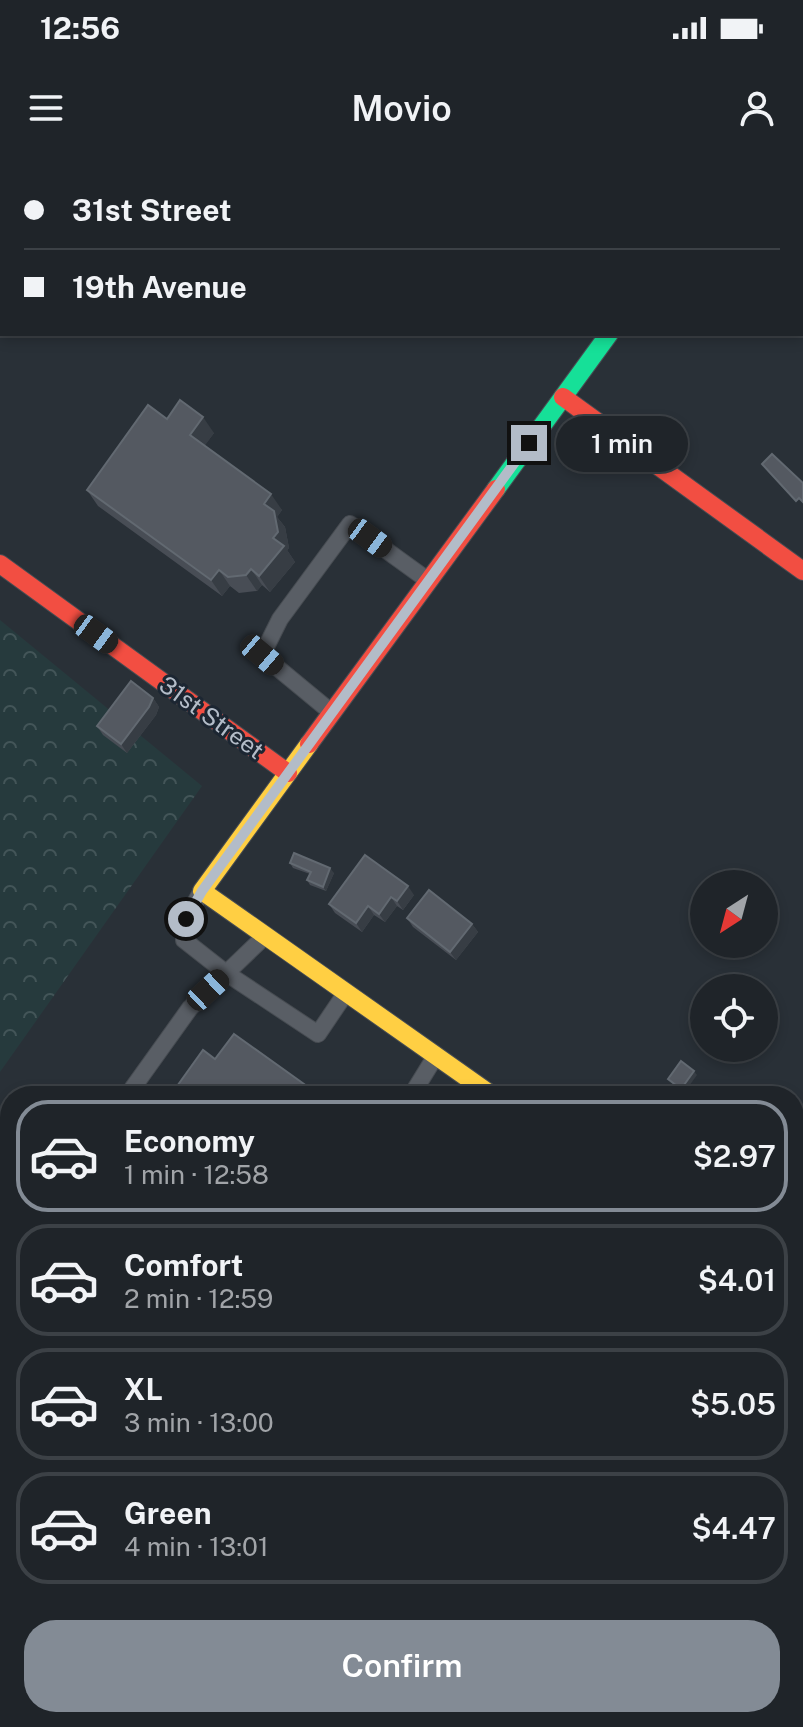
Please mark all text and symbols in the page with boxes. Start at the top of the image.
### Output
text: 12:56 [40,10,120,46]
icon: menu [24,86,68,130]
icon: person [735,86,779,130]
text: Movio [351,87,452,129]
text: 31st Street [72,192,232,228]
text: 19th Avenue [72,269,247,305]
callout: 1 min [557,415,689,471]
route end [511,425,547,461]
text: 1 min [591,428,653,459]
car [344,514,396,562]
car [70,610,122,658]
car [236,630,288,680]
street label: 31st Street [154,670,270,764]
north arrow [690,870,778,958]
map controls [690,870,778,1062]
route start [168,901,204,937]
car [182,965,234,1015]
button: locate [690,974,778,1062]
icon: car [28,1120,100,1192]
text: Economy [124,1123,255,1159]
text: $2.97 [693,1138,776,1174]
text: 1 min · 12:58 [124,1159,269,1190]
icon: car [28,1244,100,1316]
text: Comfort [124,1247,243,1283]
text: $4.01 [698,1262,776,1298]
text: 2 min · 12:59 [124,1283,273,1314]
icon: car [28,1368,100,1440]
text: XL [124,1371,163,1407]
text: $5.05 [690,1386,776,1422]
text: 3 min · 13:00 [124,1407,274,1438]
icon: car [28,1492,100,1564]
text: Green [124,1495,211,1531]
text: $4.47 [691,1510,776,1546]
text: 4 min · 13:01 [124,1531,269,1562]
button: Confirm [24,1620,780,1712]

